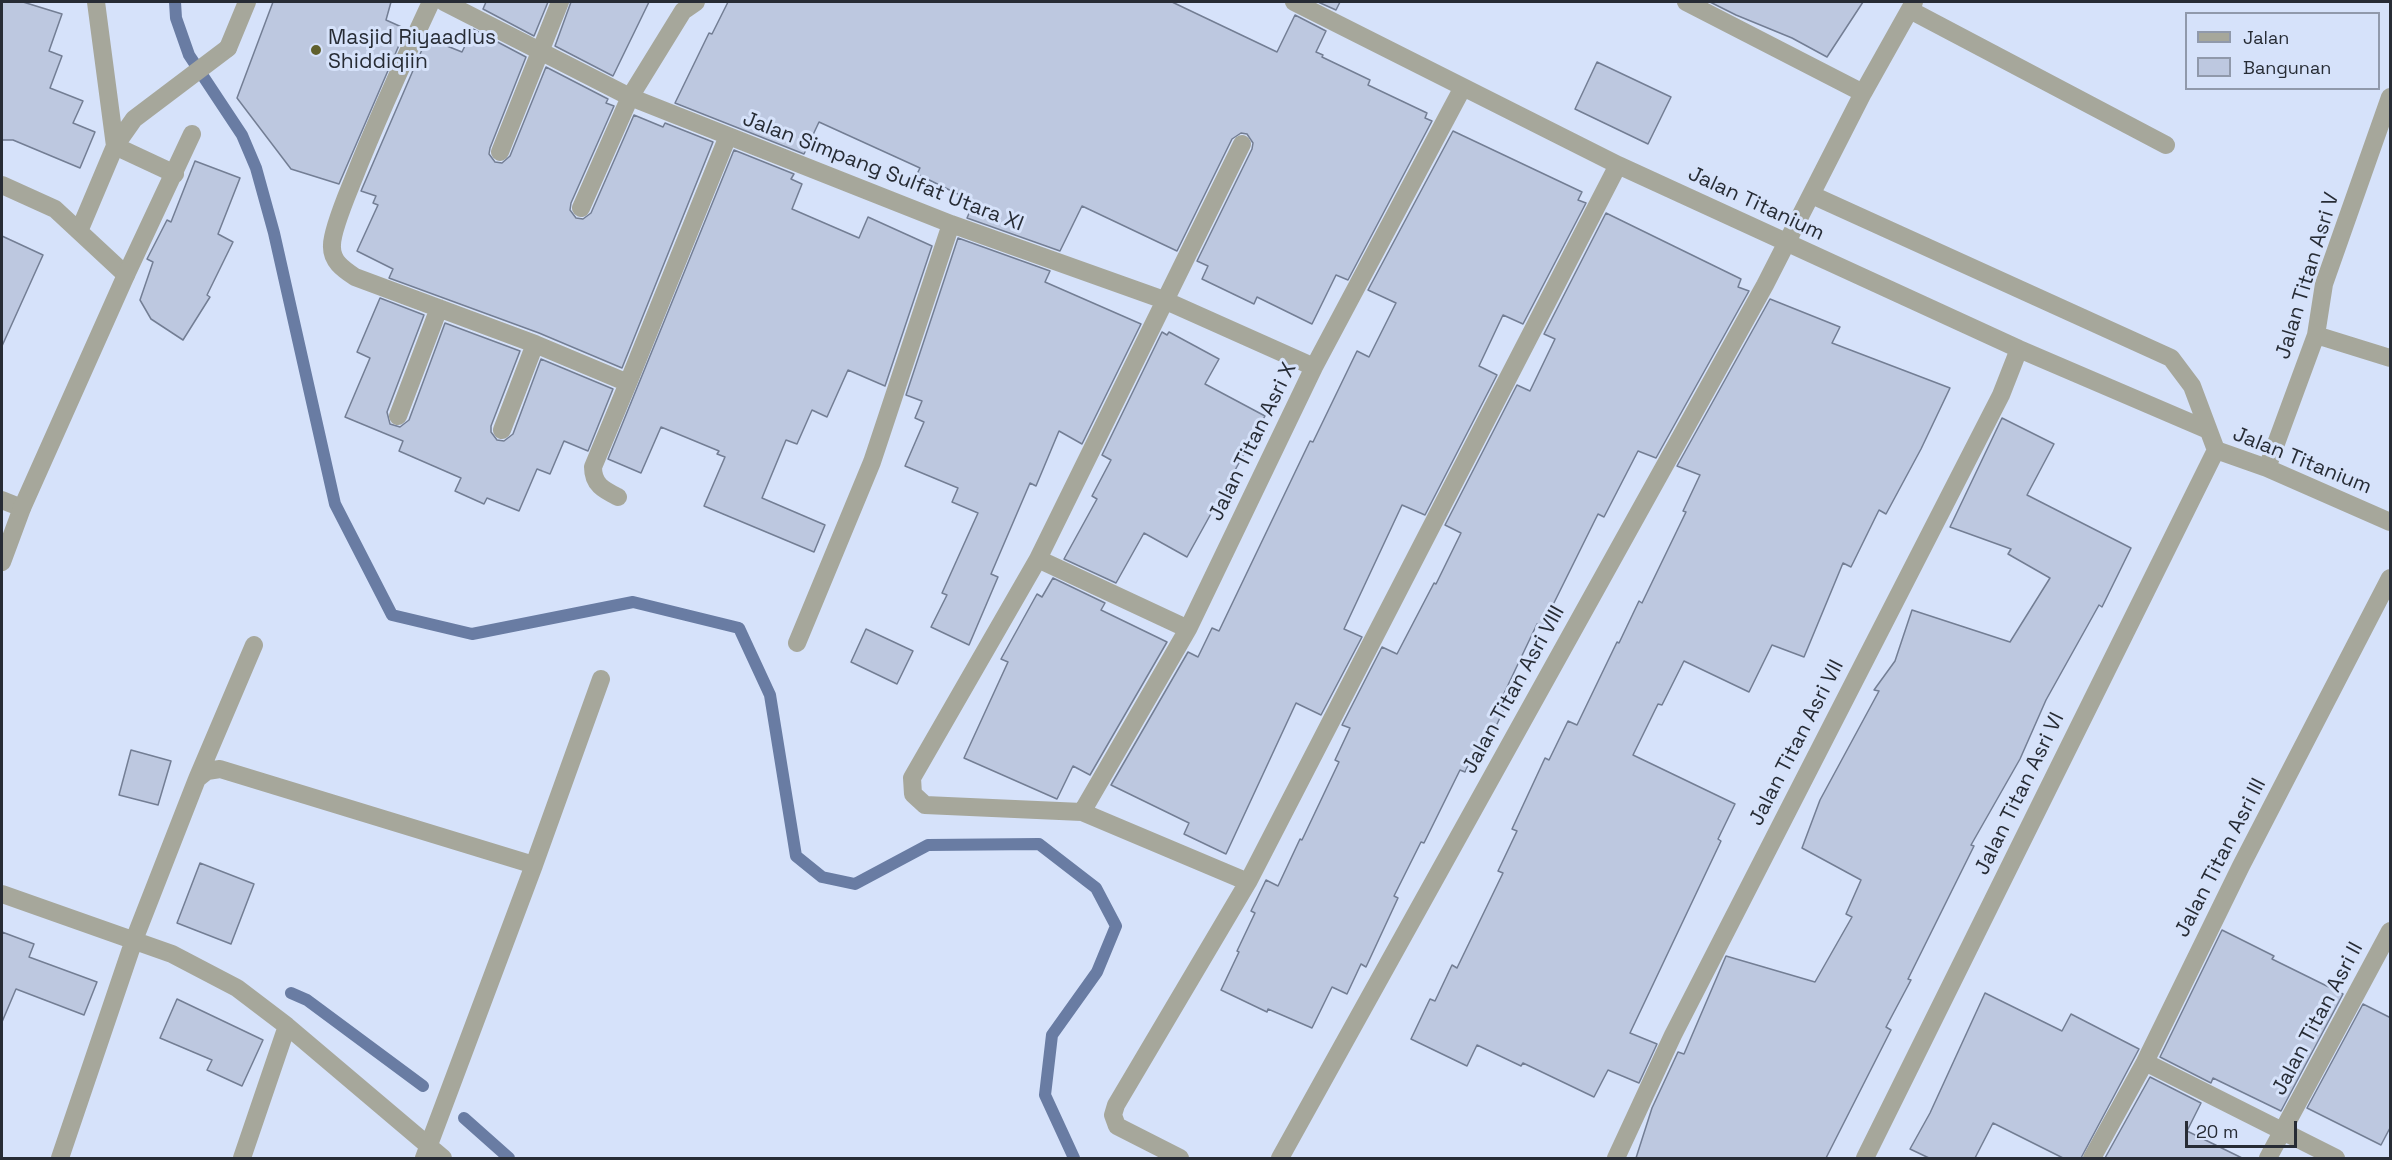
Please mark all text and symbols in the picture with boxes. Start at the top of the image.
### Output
legend [2185,12,2380,90]
place label: Masjid Riyaadlus Shiddiqiin [328,25,496,75]
text: Jalan [2243,26,2289,49]
marker: Masjid Riyaadlus Shiddiqiin [309,43,323,57]
text: Bangunan [2243,56,2331,79]
street label: Jalan Simpang Sulfat Utara XI [739,107,1027,237]
street label: Jalan Titanium [1684,161,1828,247]
street label: Jalan Titan Asri V [2271,190,2345,362]
street label: Jalan Titan Asri X [1204,359,1302,525]
street label: Jalan Titanium [2229,422,2375,500]
street label: Jalan Titan Asri VIII [1457,602,1571,778]
street label: Jalan Titan Asri VII [1744,656,1850,830]
street label: Jalan Titan Asri VI [1970,709,2070,879]
street label: Jalan Titan Asri III [2170,774,2272,942]
street label: Jalan Titan Asri II [2267,938,2369,1100]
scale bar [2188,1109,2300,1147]
text: 20 m [2196,1120,2239,1143]

